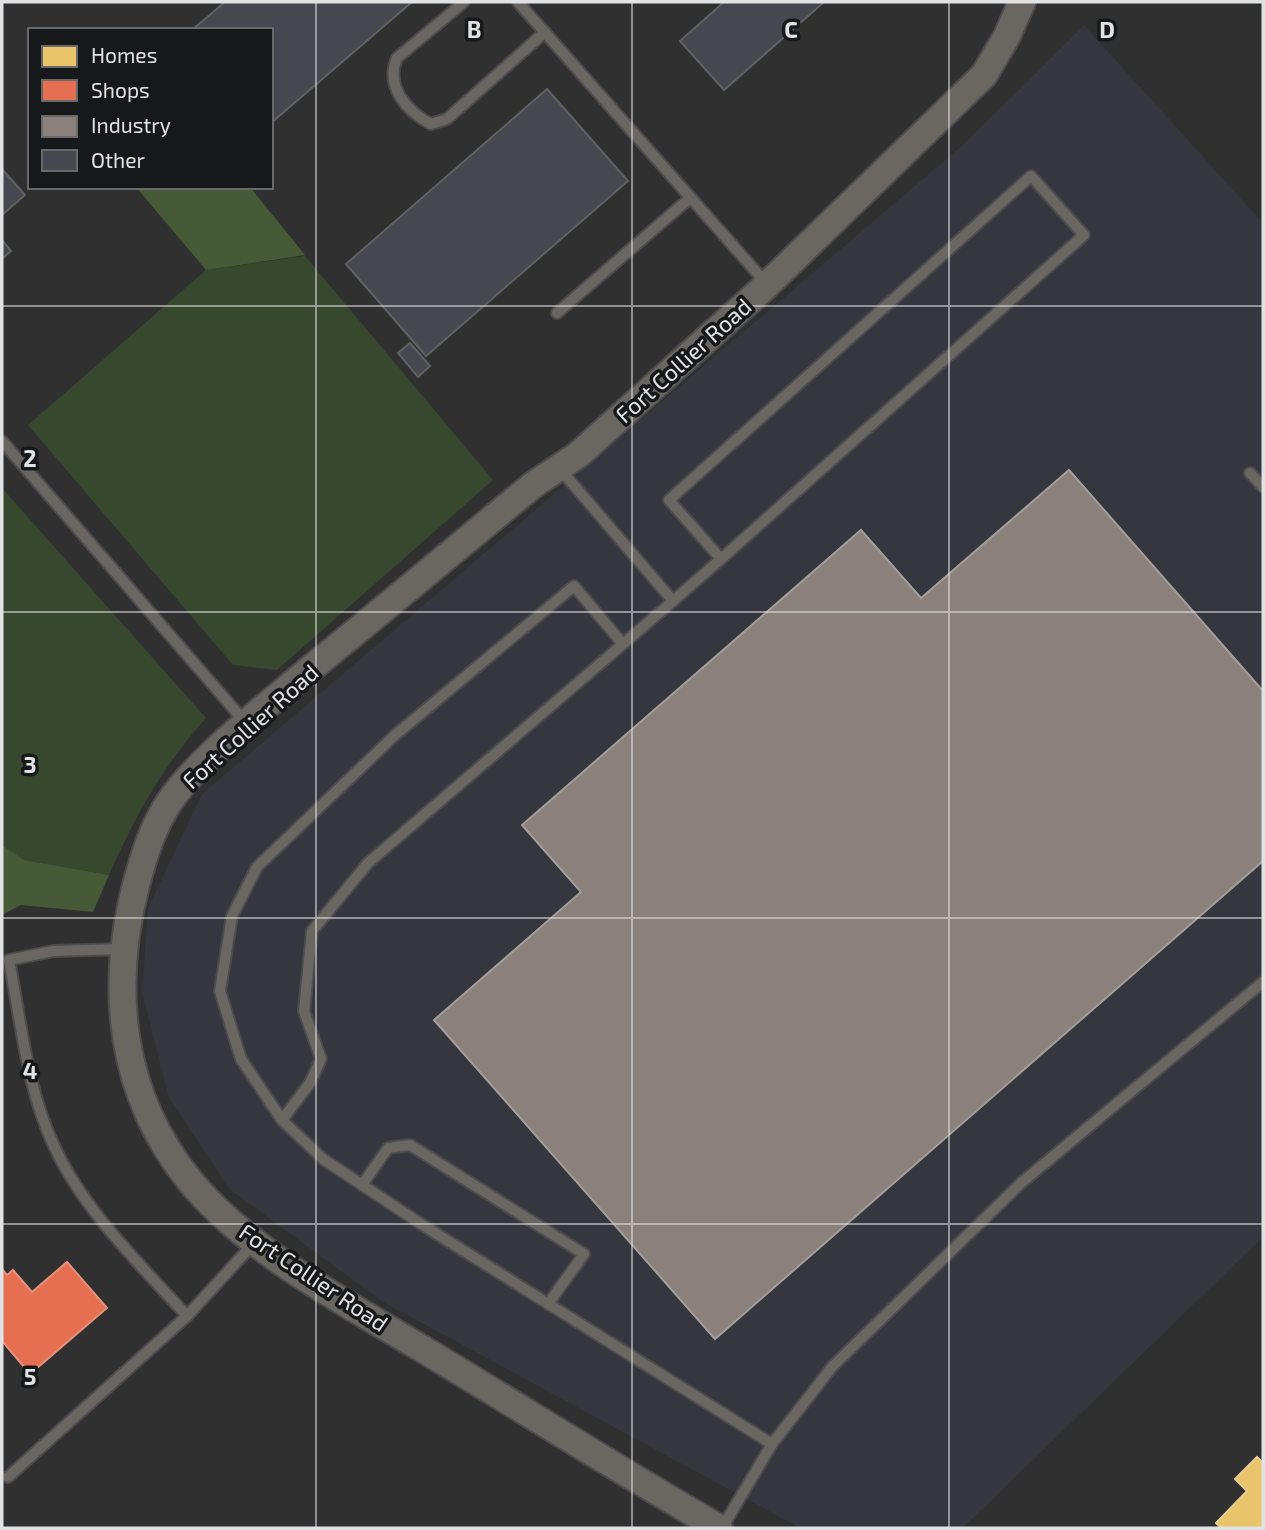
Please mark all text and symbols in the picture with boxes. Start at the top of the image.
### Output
text: B [467,15,481,43]
text: C [784,15,798,43]
text: D [1099,15,1115,43]
legend [28,28,273,189]
text: Homes [91,42,157,67]
text: Shops [91,77,150,102]
text: Industry [91,112,171,137]
text: Other [91,147,146,172]
street label: Fort Collier Road [609,292,757,428]
text: 2 [23,444,37,472]
street label: Fort Collier Road [176,658,324,794]
text: 3 [23,750,37,778]
text: 4 [23,1056,37,1084]
street label: Fort Collier Road [234,1217,394,1337]
text: 5 [24,1362,36,1390]

